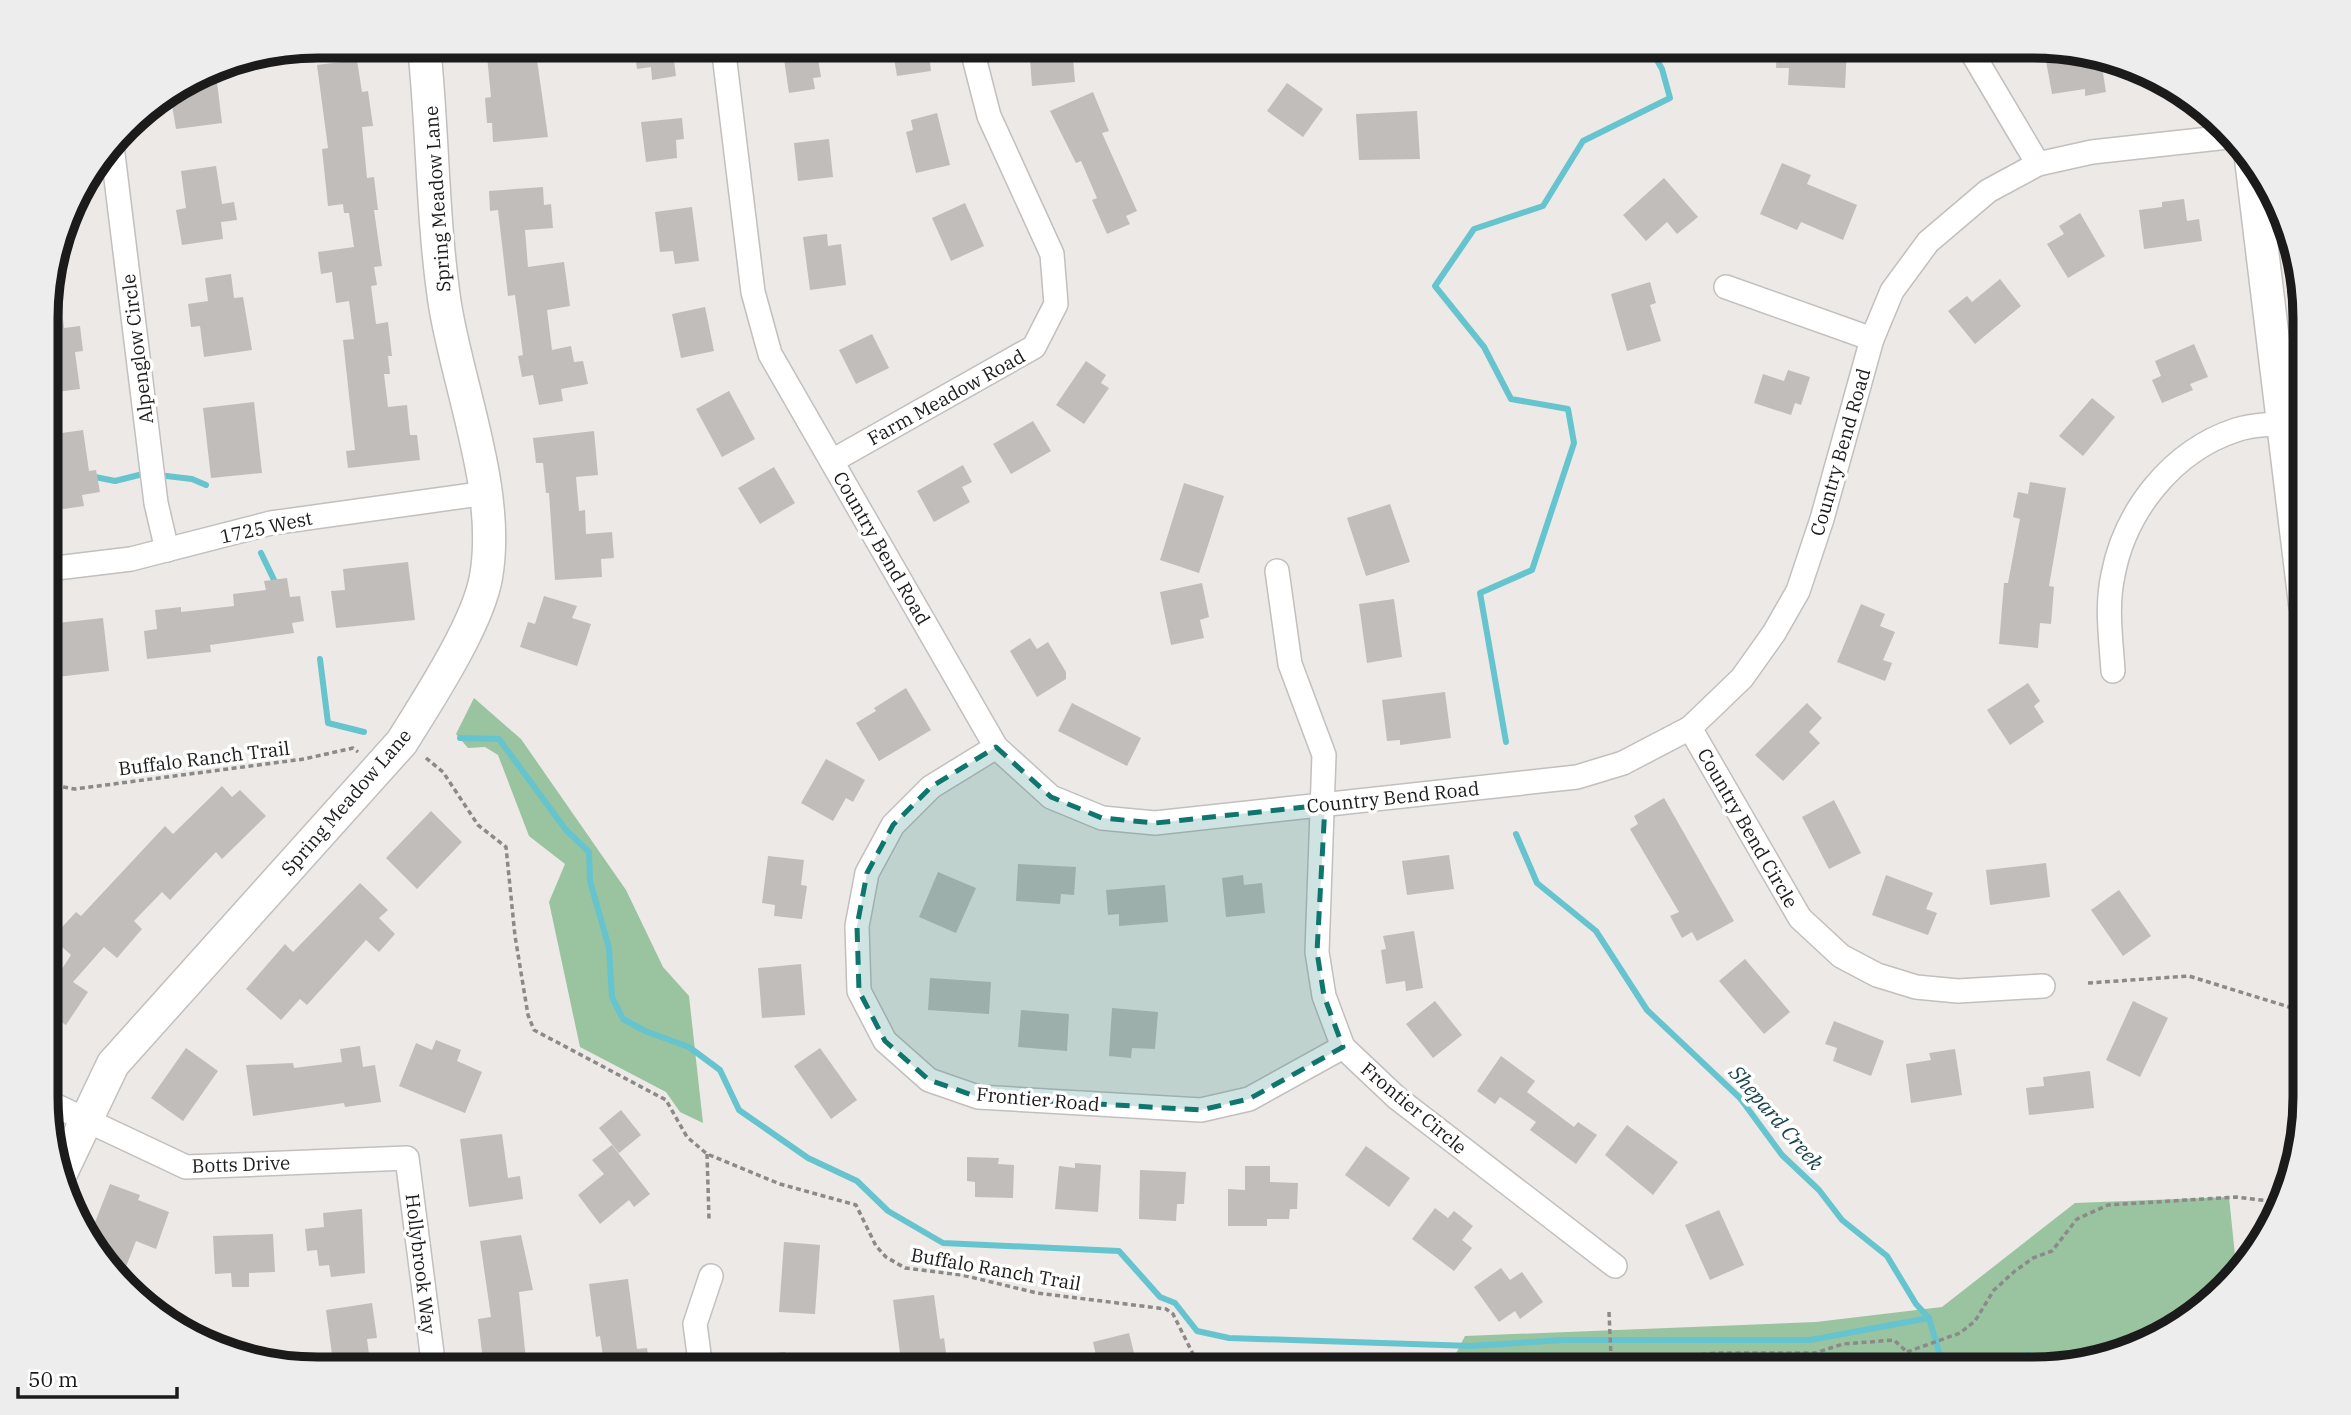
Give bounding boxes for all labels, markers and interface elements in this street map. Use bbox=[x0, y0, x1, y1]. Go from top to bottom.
street label: Spring Meadow Lane bbox=[419, 105, 455, 293]
street label: Alpenglow Circle bbox=[116, 273, 158, 425]
street label: Farm Meadow Road bbox=[863, 344, 1029, 450]
street label: Country Bend Road bbox=[1805, 365, 1875, 539]
street label: Country Bend Road bbox=[828, 467, 936, 629]
street label: 1725 West bbox=[218, 505, 315, 548]
street label: Spring Meadow Lane bbox=[276, 724, 416, 880]
street label: Buffalo Ranch Trail bbox=[117, 736, 291, 780]
street label: Country Bend Circle bbox=[1692, 744, 1804, 912]
street label: Country Bend Road bbox=[1306, 776, 1480, 818]
street label: Frontier Circle bbox=[1356, 1057, 1472, 1159]
water label: Shepard Creek bbox=[1723, 1058, 1831, 1177]
street label: Frontier Road bbox=[975, 1082, 1101, 1116]
street label: Botts Drive bbox=[191, 1150, 291, 1178]
street label: Hollybrook Way bbox=[400, 1192, 442, 1337]
street label: Buffalo Ranch Trail bbox=[909, 1242, 1083, 1296]
scale bar bbox=[18, 1356, 177, 1400]
text: 50 m bbox=[28, 1365, 78, 1393]

